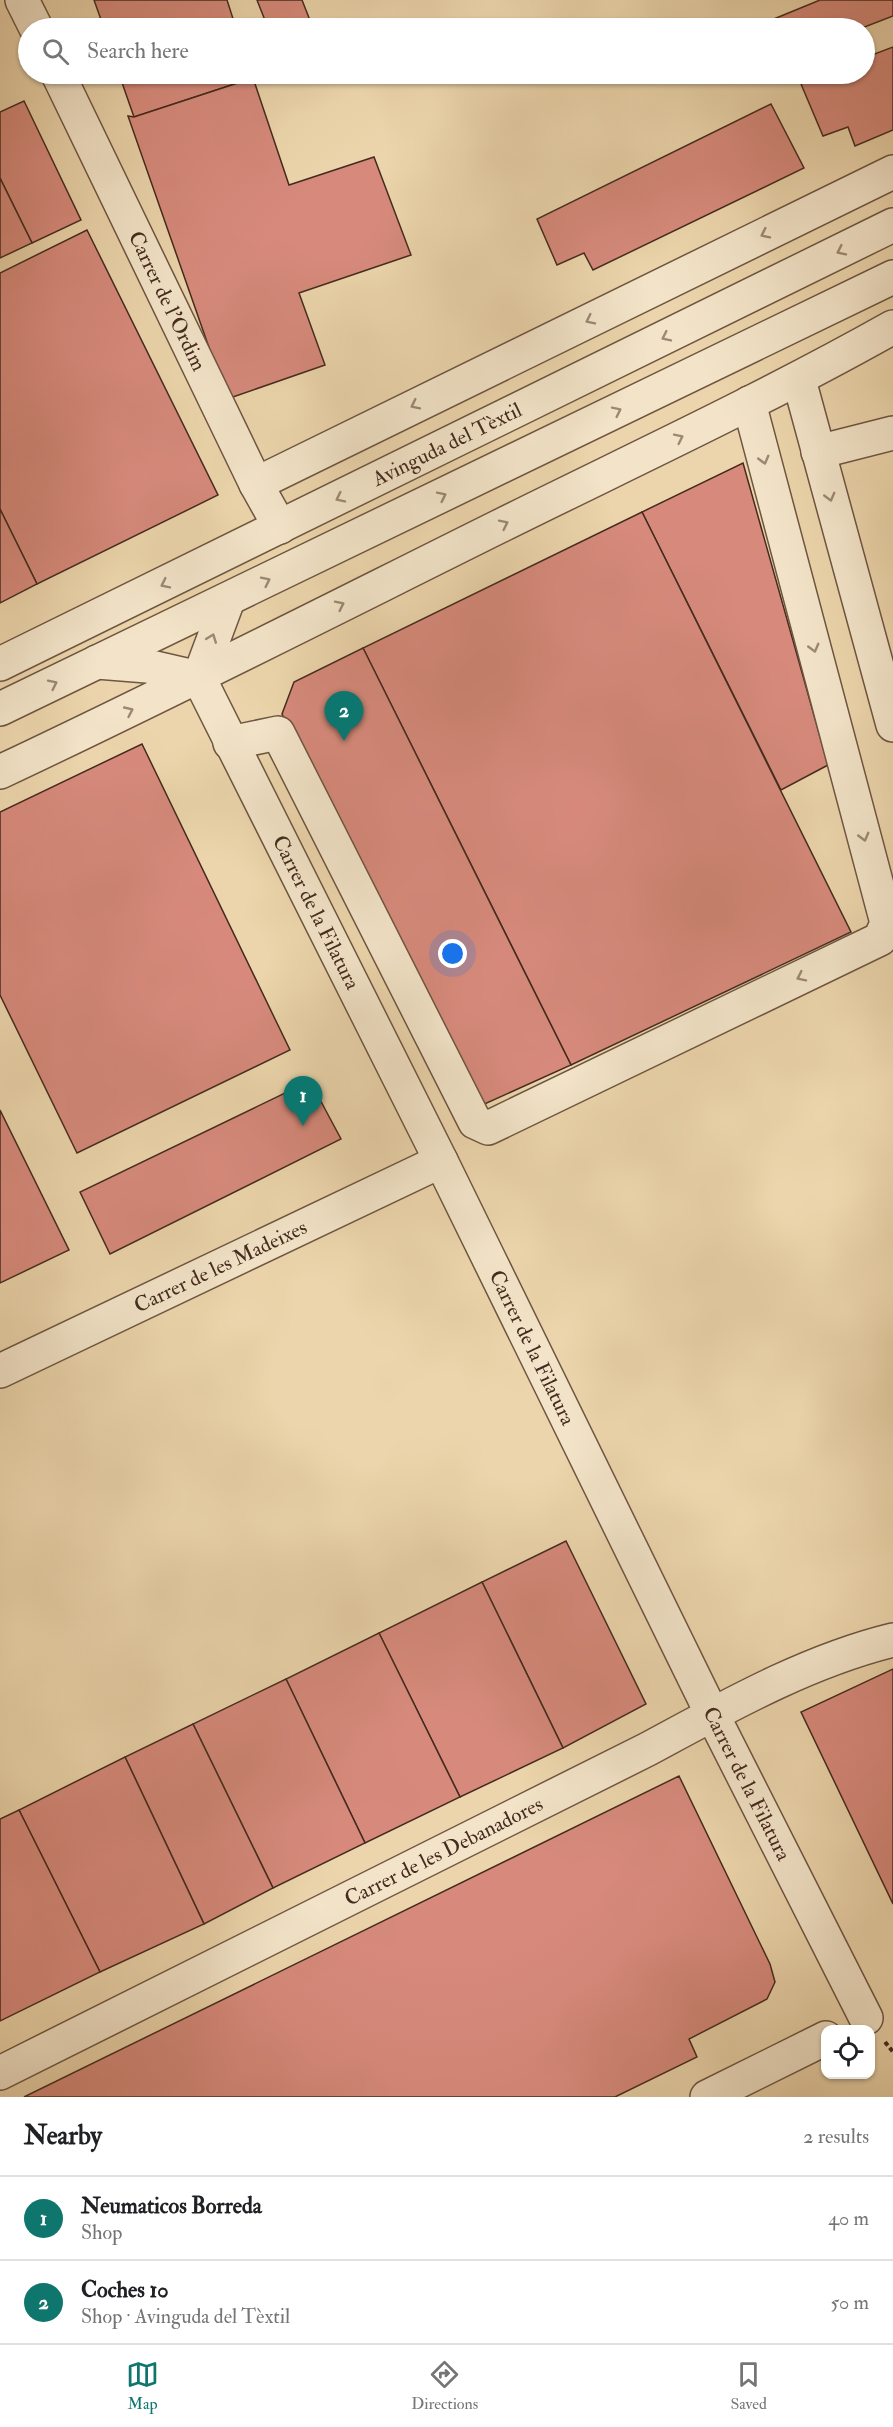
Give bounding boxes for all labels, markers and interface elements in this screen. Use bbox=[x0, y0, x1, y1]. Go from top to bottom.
search box bbox=[18, 18, 875, 84]
icon: search bbox=[39, 35, 72, 68]
text: Search here bbox=[87, 37, 189, 65]
street label: Carrer de l'Ordim bbox=[122, 227, 212, 375]
one-way arrow bbox=[760, 227, 771, 239]
one-way arrow bbox=[836, 244, 847, 256]
one-way arrow bbox=[585, 313, 596, 325]
one-way arrow bbox=[661, 330, 672, 342]
street label: Avinguda del Tèxtil bbox=[367, 396, 527, 493]
one-way arrow bbox=[410, 398, 421, 410]
one-way arrow bbox=[611, 406, 622, 418]
one-way arrow bbox=[673, 433, 684, 445]
one-way arrow bbox=[757, 454, 769, 465]
one-way arrow bbox=[335, 490, 346, 502]
one-way arrow bbox=[435, 491, 446, 503]
one-way arrow bbox=[823, 492, 836, 502]
one-way arrow bbox=[498, 520, 509, 531]
one-way arrow bbox=[160, 576, 171, 588]
one-way arrow bbox=[260, 577, 271, 588]
one-way arrow bbox=[334, 600, 345, 612]
one-way arrow bbox=[205, 634, 218, 644]
one-way arrow bbox=[807, 642, 819, 653]
one-way arrow bbox=[46, 679, 57, 691]
pin: 2 bbox=[324, 692, 364, 741]
one-way arrow bbox=[122, 707, 133, 719]
street label: Carrer de la Filatura bbox=[266, 831, 366, 995]
one-way arrow bbox=[857, 831, 870, 841]
your location bbox=[438, 939, 467, 968]
one-way arrow bbox=[796, 970, 807, 982]
pin: 1 bbox=[284, 1076, 322, 1126]
street label: Carrer de les Madeixes bbox=[130, 1214, 311, 1319]
street label: Carrer de la Filatura bbox=[483, 1266, 582, 1430]
street label: Carrer de la Filatura bbox=[696, 1702, 797, 1866]
street label: Carrer de les Debanadores bbox=[340, 1791, 548, 1913]
map controls bbox=[821, 2025, 875, 2079]
button: locate bbox=[821, 2025, 875, 2079]
text: Nearby bbox=[24, 2120, 102, 2152]
text: 2 results bbox=[803, 2124, 869, 2149]
text: Neumaticos Borreda bbox=[81, 2192, 262, 2220]
text: 1 bbox=[40, 2206, 47, 2231]
text: 40 m bbox=[828, 2206, 869, 2231]
text: Shop bbox=[81, 2220, 122, 2245]
text: Coches 10 bbox=[81, 2276, 168, 2304]
text: 2 bbox=[38, 2290, 49, 2315]
text: 50 m bbox=[830, 2290, 869, 2315]
text: Shop · Avinguda del Tèxtil bbox=[81, 2304, 290, 2329]
tab: Map bbox=[126, 2358, 159, 2414]
tab: Directions bbox=[411, 2358, 478, 2414]
tab: Saved bbox=[730, 2358, 767, 2414]

